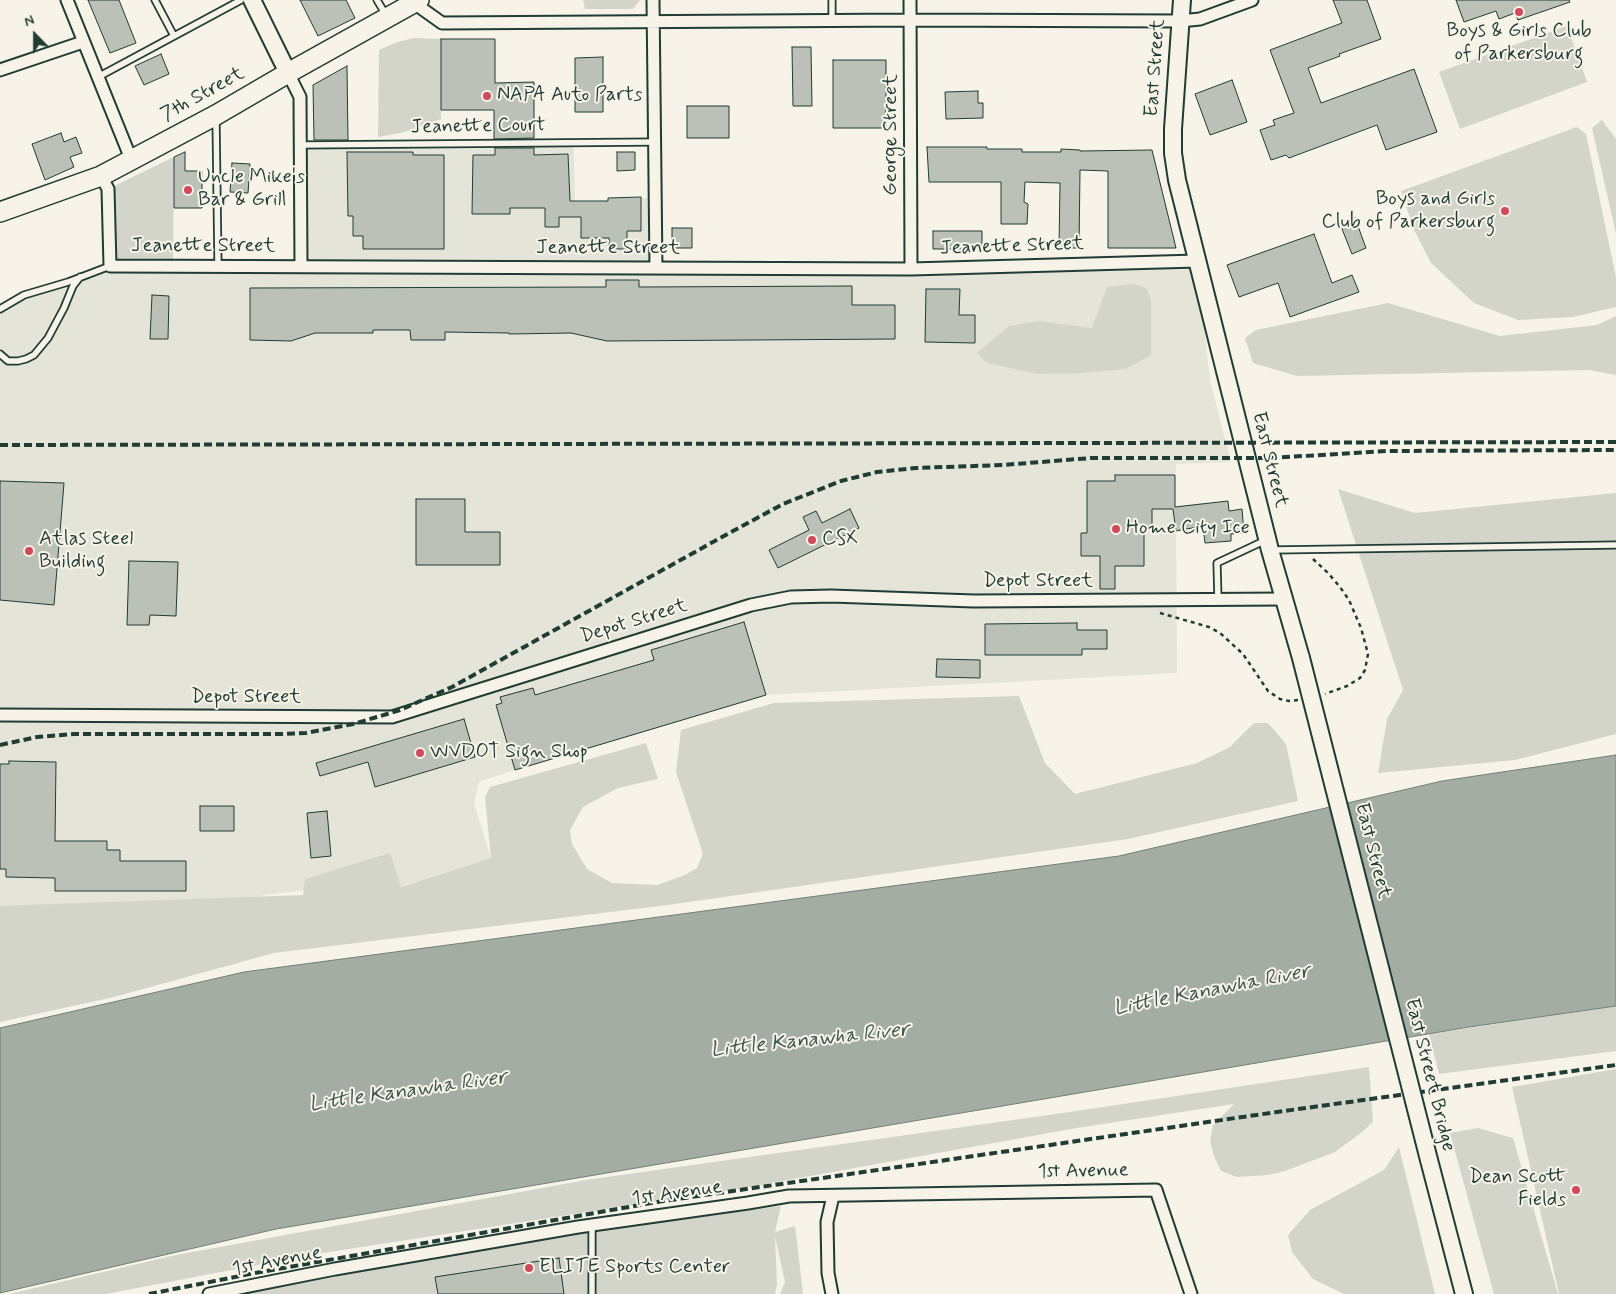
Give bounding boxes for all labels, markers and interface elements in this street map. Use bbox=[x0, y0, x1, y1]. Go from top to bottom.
marker: Boys & Girls Club of Parkersburg bbox=[1513, 6, 1525, 18]
north arrow bbox=[10, 10, 60, 60]
text: N bbox=[22, 11, 37, 31]
street label: East Street bbox=[1141, 18, 1171, 118]
place label: Boys & Girls Club of Parkersburg bbox=[1446, 20, 1592, 67]
street label: 7th Street bbox=[157, 62, 249, 128]
street label: George Street bbox=[880, 74, 904, 196]
place label: NAPA Auto Parts bbox=[497, 84, 642, 108]
marker: NAPA Auto Parts bbox=[481, 90, 493, 102]
street label: Jeanette Court bbox=[410, 114, 546, 140]
place label: Uncle Mike's Bar & Grill bbox=[198, 166, 305, 213]
marker: Uncle Mike's Bar & Grill bbox=[182, 184, 194, 196]
place label: Boys and Girls Club of Parkersburg bbox=[1321, 188, 1495, 235]
marker: Boys and Girls Club of Parkersburg bbox=[1499, 205, 1511, 217]
street label: Jeanette Street bbox=[940, 232, 1084, 262]
street label: Jeanette Street bbox=[131, 235, 275, 259]
street label: Jeanette Street bbox=[536, 237, 680, 261]
street label: East Street bbox=[1246, 410, 1292, 510]
place label: Home City Ice bbox=[1126, 517, 1250, 541]
marker: Home City Ice bbox=[1110, 523, 1122, 535]
place label: Atlas Steel Building bbox=[39, 528, 133, 575]
place label: CSX bbox=[822, 528, 858, 552]
marker: CSX bbox=[806, 534, 818, 546]
marker: Atlas Steel Building bbox=[23, 545, 35, 557]
street label: Depot Street bbox=[983, 570, 1093, 594]
street label: Depot Street bbox=[578, 594, 690, 650]
street label: Depot Street bbox=[191, 686, 301, 710]
place label: WVDOT Sign Shop bbox=[430, 741, 588, 765]
marker: WVDOT Sign Shop bbox=[414, 747, 426, 759]
street label: East Street bbox=[1349, 801, 1395, 901]
water label: Little Kanawha River bbox=[1112, 960, 1312, 1022]
street label: East Street Bridge bbox=[1398, 996, 1460, 1154]
water label: Little Kanawha River bbox=[710, 1018, 910, 1064]
water label: Little Kanawha River bbox=[308, 1066, 508, 1118]
street label: 1st Avenue bbox=[1037, 1159, 1129, 1185]
place label: Dean Scott Fields bbox=[1469, 1166, 1566, 1213]
street label: 1st Avenue bbox=[630, 1176, 724, 1212]
marker: Dean Scott Fields bbox=[1570, 1184, 1582, 1196]
street label: 1st Avenue bbox=[230, 1242, 324, 1282]
place label: ELITE Sports Center bbox=[539, 1256, 730, 1280]
marker: ELITE Sports Center bbox=[523, 1262, 535, 1274]

